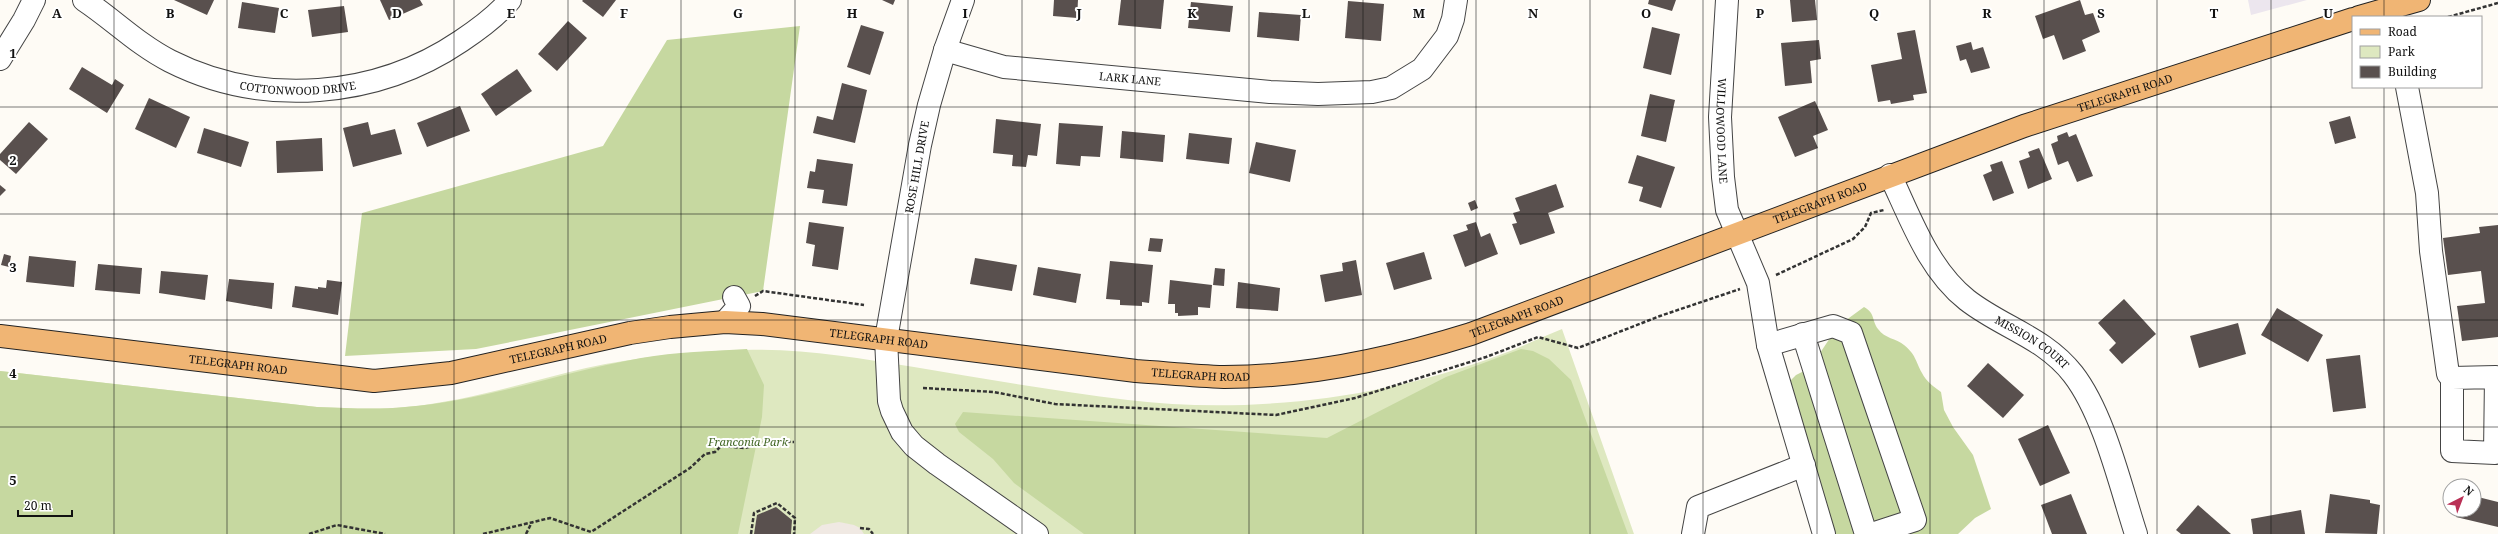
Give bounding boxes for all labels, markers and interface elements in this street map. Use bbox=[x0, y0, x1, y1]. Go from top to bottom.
text: A bbox=[52, 4, 62, 22]
text: B bbox=[166, 4, 175, 22]
text: C bbox=[280, 4, 289, 22]
text: D bbox=[392, 4, 402, 22]
text: E bbox=[507, 4, 516, 22]
text: F bbox=[620, 4, 628, 22]
text: G bbox=[733, 4, 743, 22]
text: H bbox=[847, 4, 858, 22]
text: I bbox=[962, 4, 968, 22]
text: J bbox=[1075, 4, 1082, 22]
text: K bbox=[1187, 4, 1197, 22]
text: L bbox=[1302, 4, 1311, 22]
text: M bbox=[1413, 4, 1426, 22]
text: N bbox=[1528, 4, 1539, 22]
text: O bbox=[1641, 4, 1651, 22]
text: P bbox=[1756, 4, 1765, 22]
text: Q bbox=[1869, 4, 1879, 22]
text: R bbox=[1982, 4, 1992, 22]
text: S bbox=[2097, 4, 2105, 22]
text: T bbox=[2210, 4, 2219, 22]
text: U bbox=[2323, 4, 2333, 22]
legend bbox=[2352, 16, 2482, 88]
text: Road bbox=[2388, 23, 2418, 40]
text: Park bbox=[2388, 43, 2416, 60]
text: 1 bbox=[9, 44, 17, 62]
text: Building bbox=[2388, 63, 2437, 80]
street label: LARK LANE bbox=[1098, 68, 1162, 89]
street label: TELEGRAPH ROAD bbox=[2075, 70, 2174, 115]
street label: COTTONWOOD DRIVE bbox=[239, 77, 357, 98]
street label: WILLOWOOD LANE bbox=[1713, 78, 1732, 184]
street label: ROSE HILL DRIVE bbox=[901, 119, 932, 214]
text: 2 bbox=[9, 151, 17, 169]
street label: TELEGRAPH ROAD bbox=[1771, 178, 1869, 227]
text: 3 bbox=[9, 258, 17, 276]
street label: TELEGRAPH ROAD bbox=[1468, 292, 1566, 341]
street label: MISSION COURT bbox=[1993, 312, 2073, 372]
street label: TELEGRAPH ROAD bbox=[829, 325, 929, 352]
street label: TELEGRAPH ROAD bbox=[508, 330, 608, 367]
street label: TELEGRAPH ROAD bbox=[188, 351, 288, 378]
text: 4 bbox=[9, 364, 17, 382]
street label: TELEGRAPH ROAD bbox=[1151, 364, 1250, 384]
park label: Franconia Park bbox=[707, 434, 789, 449]
text: 5 bbox=[9, 471, 17, 489]
north arrow bbox=[2442, 478, 2482, 518]
text: N bbox=[2461, 482, 2478, 499]
scale bar bbox=[18, 492, 72, 518]
text: 20 m bbox=[24, 497, 52, 514]

